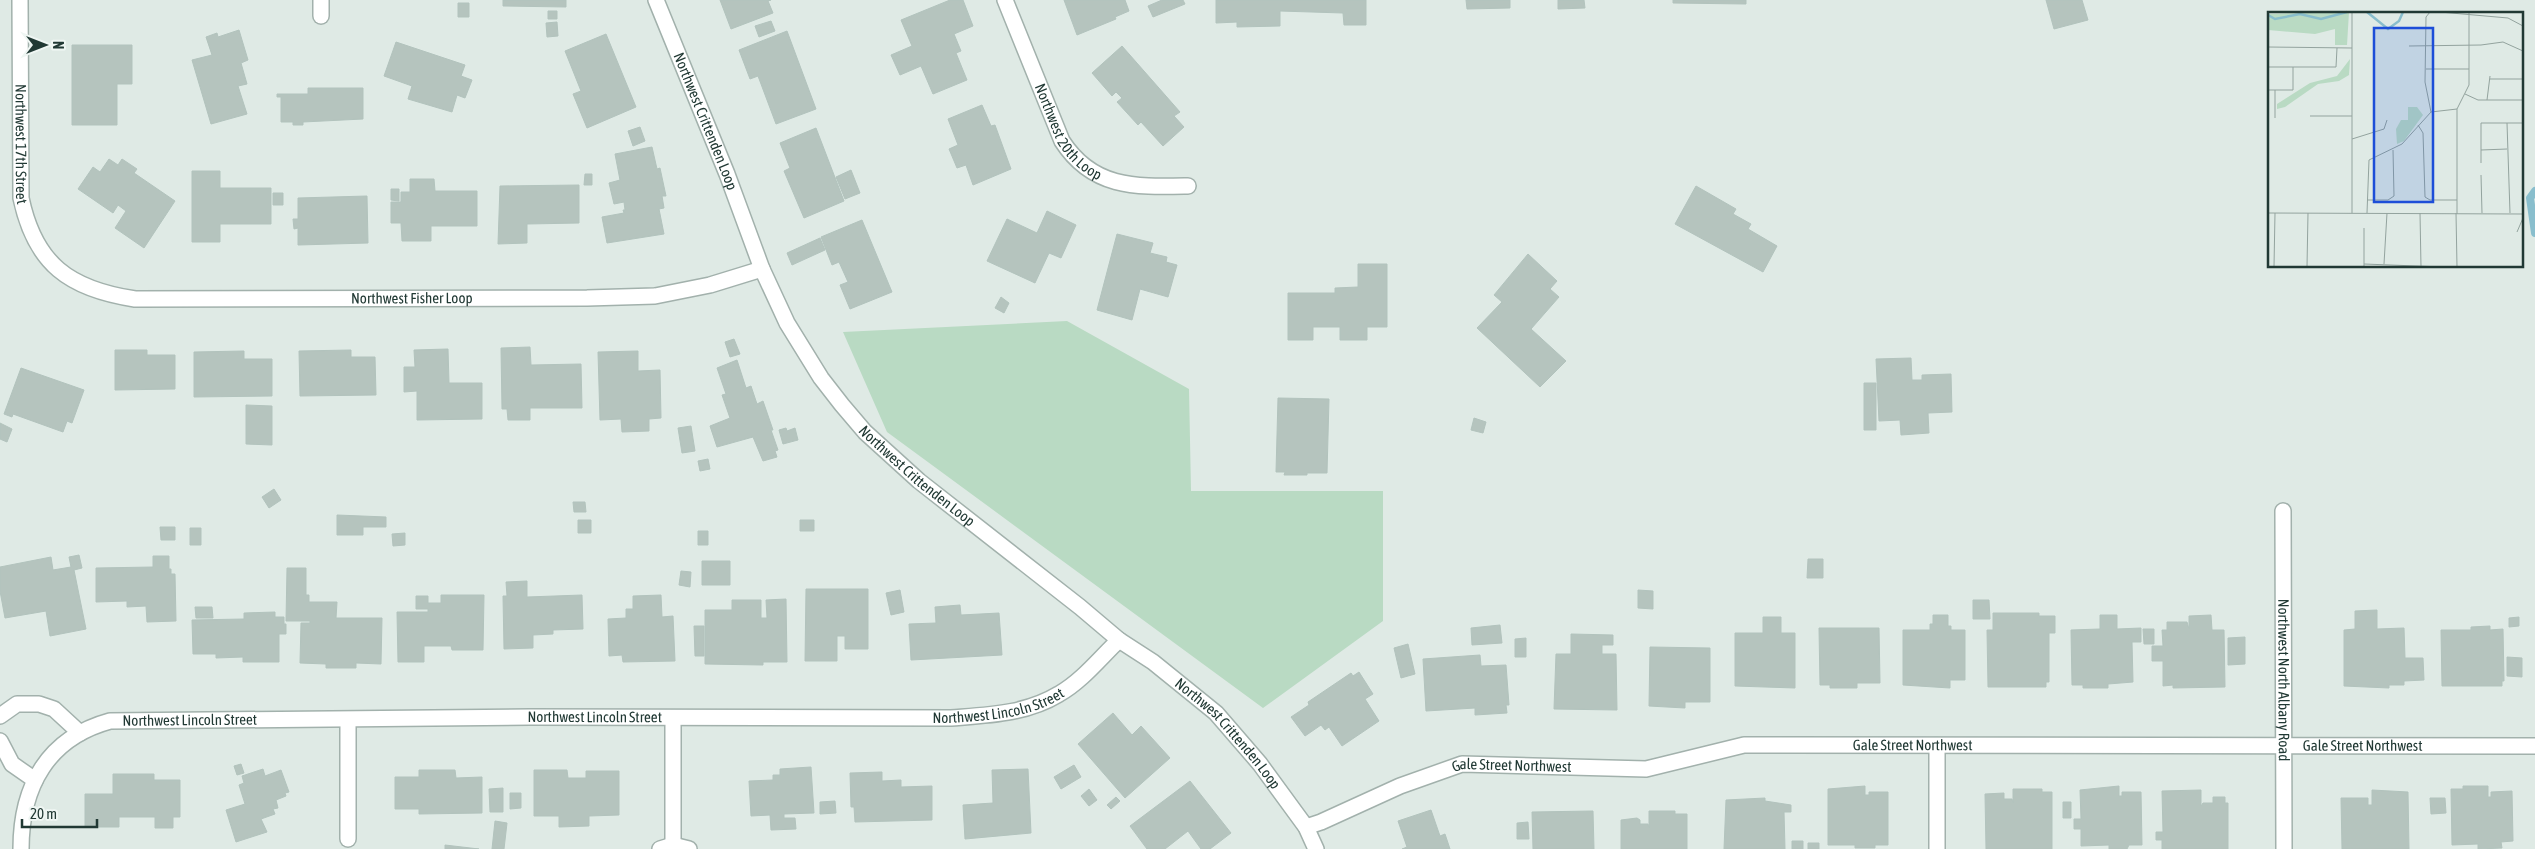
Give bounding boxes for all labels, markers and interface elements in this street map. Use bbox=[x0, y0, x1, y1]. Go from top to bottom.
inset map bbox=[2268, 12, 2522, 268]
north arrow bbox=[20, 20, 70, 70]
text: N bbox=[50, 41, 66, 49]
street label: Northwest Crittenden Loop bbox=[670, 50, 741, 192]
street label: Northwest 20th Loop bbox=[1032, 81, 1105, 183]
street label: Northwest 17th Street bbox=[12, 84, 31, 206]
street label: Northwest Fisher Loop bbox=[351, 289, 473, 307]
street label: Northwest Crittenden Loop bbox=[855, 422, 978, 529]
street label: Northwest North Albany Road bbox=[2275, 599, 2293, 761]
street label: Northwest Crittenden Loop bbox=[1172, 674, 1284, 792]
street label: Northwest Lincoln Street bbox=[932, 684, 1067, 726]
street label: Northwest Lincoln Street bbox=[527, 708, 662, 725]
street label: Northwest Lincoln Street bbox=[122, 711, 257, 729]
street label: Gale Street Northwest bbox=[1853, 736, 1972, 753]
street label: Gale Street Northwest bbox=[2303, 737, 2422, 754]
street label: Gale Street Northwest bbox=[1449, 755, 1572, 775]
scale bar bbox=[22, 796, 98, 828]
text: 20 m bbox=[30, 805, 57, 822]

